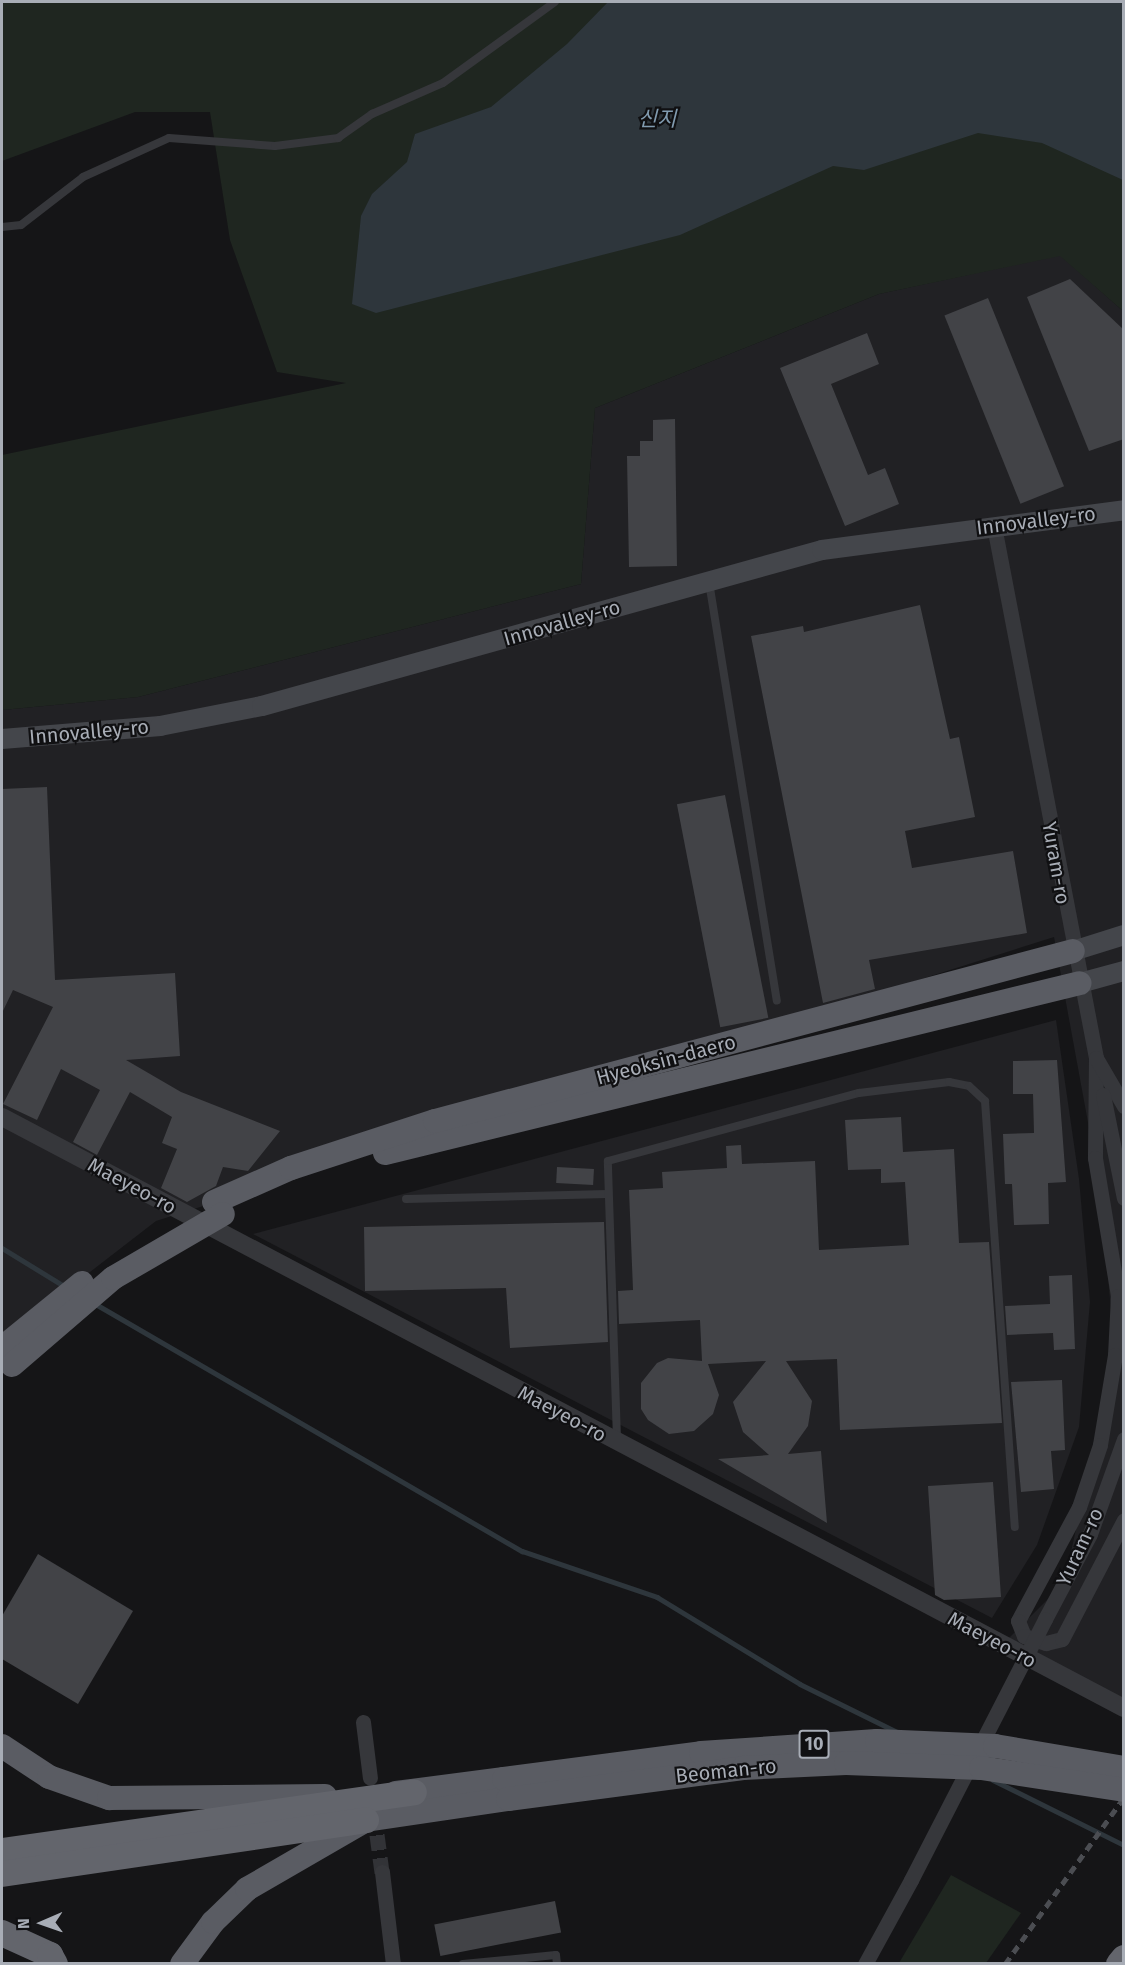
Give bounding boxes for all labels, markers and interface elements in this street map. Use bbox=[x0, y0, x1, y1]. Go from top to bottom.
water label: 신지 bbox=[638, 106, 676, 132]
street label: Innovalley-ro bbox=[975, 502, 1097, 540]
street label: Innovalley-ro bbox=[501, 595, 623, 651]
street label: Innovalley-ro bbox=[28, 715, 150, 749]
street label: Yuram-ro bbox=[1037, 820, 1075, 906]
street label: Hyeoksin-daero bbox=[594, 1030, 738, 1090]
street label: Maeyeo-ro bbox=[84, 1153, 180, 1219]
street label: Maeyeo-ro bbox=[514, 1381, 610, 1447]
street label: Yuram-ro bbox=[1051, 1504, 1109, 1590]
street label: Maeyeo-ro bbox=[944, 1607, 1040, 1673]
road number: 10 bbox=[798, 1729, 830, 1759]
street label: Beoman-ro bbox=[674, 1754, 778, 1788]
north arrow bbox=[12, 1893, 72, 1953]
text: N bbox=[14, 1918, 33, 1929]

